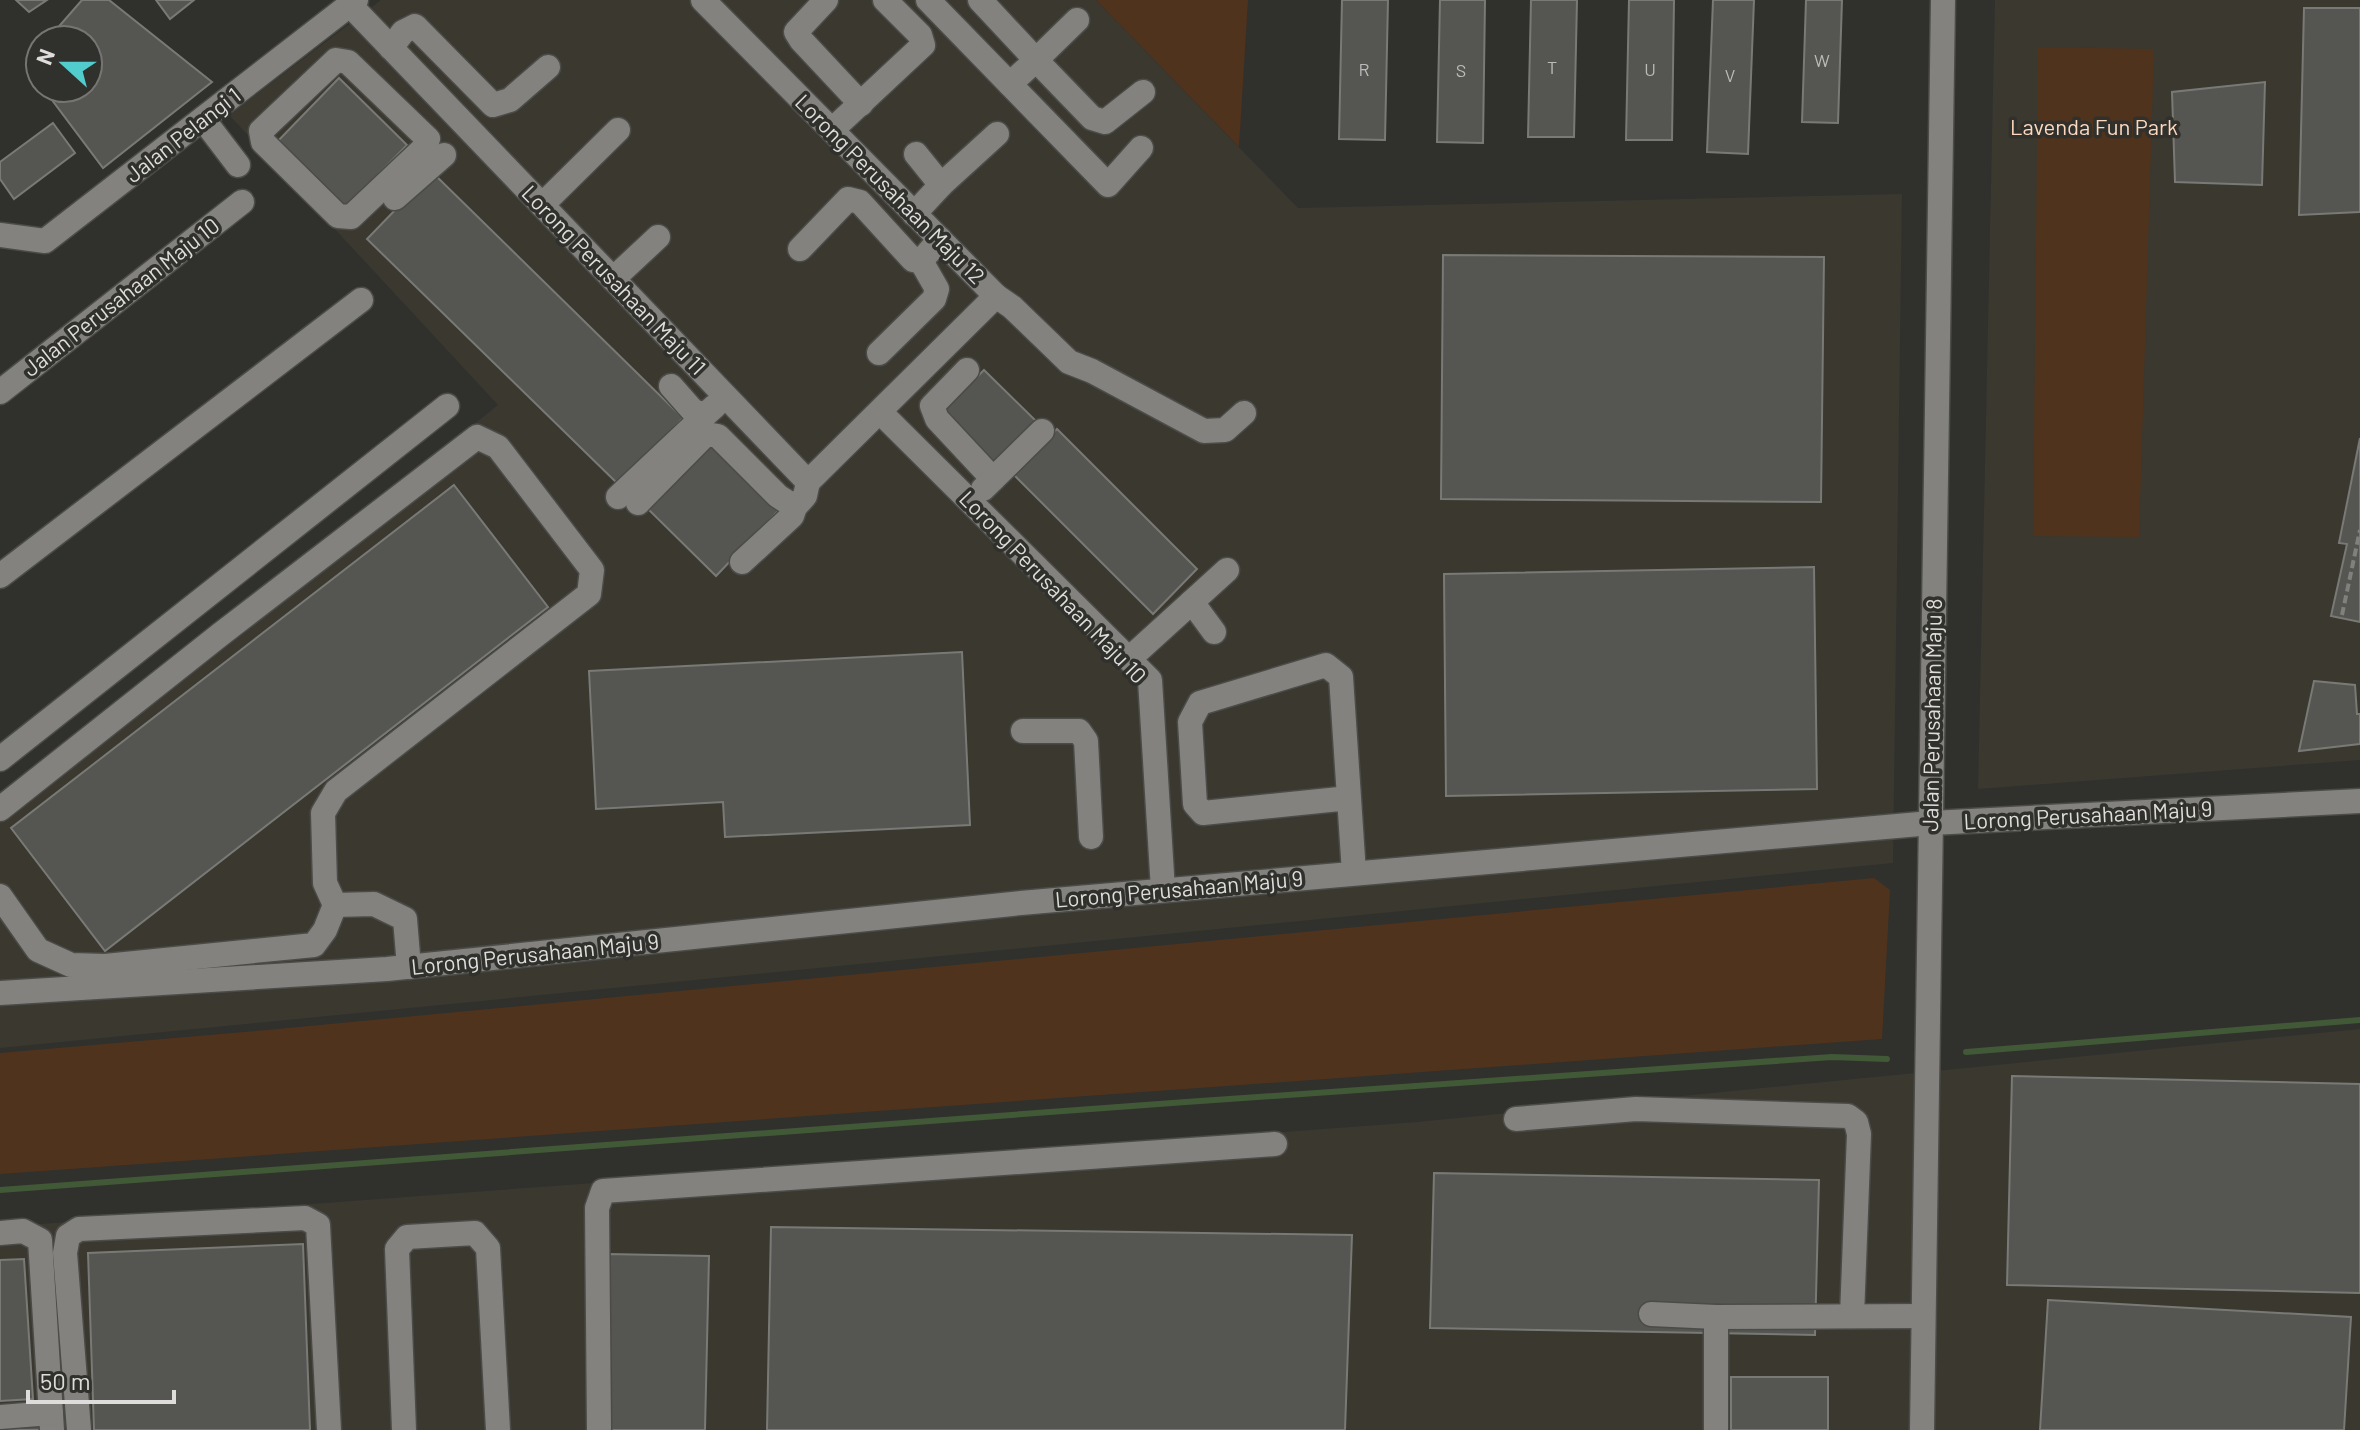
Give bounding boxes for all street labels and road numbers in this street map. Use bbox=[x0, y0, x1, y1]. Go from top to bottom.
street label: Jalan Pelangi 1 bbox=[120, 81, 245, 187]
street label: Lorong Perusahaan Maju 12 bbox=[791, 88, 991, 288]
street label: Lorong Perusahaan Maju 11 bbox=[517, 179, 712, 379]
street label: Jalan Perusahaan Maju 10 bbox=[17, 212, 224, 381]
street label: Lorong Perusahaan Maju 10 bbox=[955, 485, 1153, 688]
street label: Jalan Perusahaan Maju 8 bbox=[1916, 598, 1946, 832]
street label: Lorong Perusahaan Maju 9 bbox=[1963, 795, 2213, 833]
street label: Lorong Perusahaan Maju 9 bbox=[1054, 864, 1304, 912]
street label: Lorong Perusahaan Maju 9 bbox=[410, 927, 660, 979]

